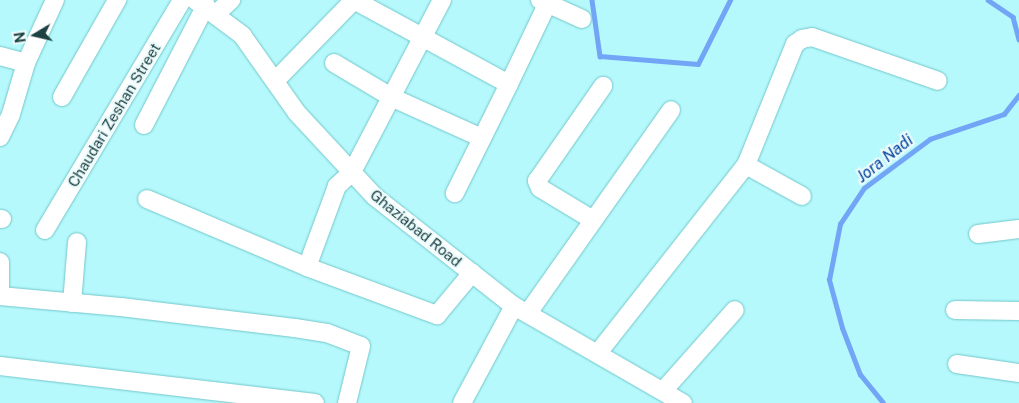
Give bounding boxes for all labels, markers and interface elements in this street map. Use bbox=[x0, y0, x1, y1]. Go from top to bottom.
north arrow bbox=[10, 10, 60, 60]
text: N bbox=[11, 31, 29, 44]
street label: Chaudari Zeshan Street bbox=[64, 40, 164, 190]
water label: Jora Nadi bbox=[853, 131, 917, 187]
street label: Ghaziabad Road bbox=[367, 186, 465, 270]

